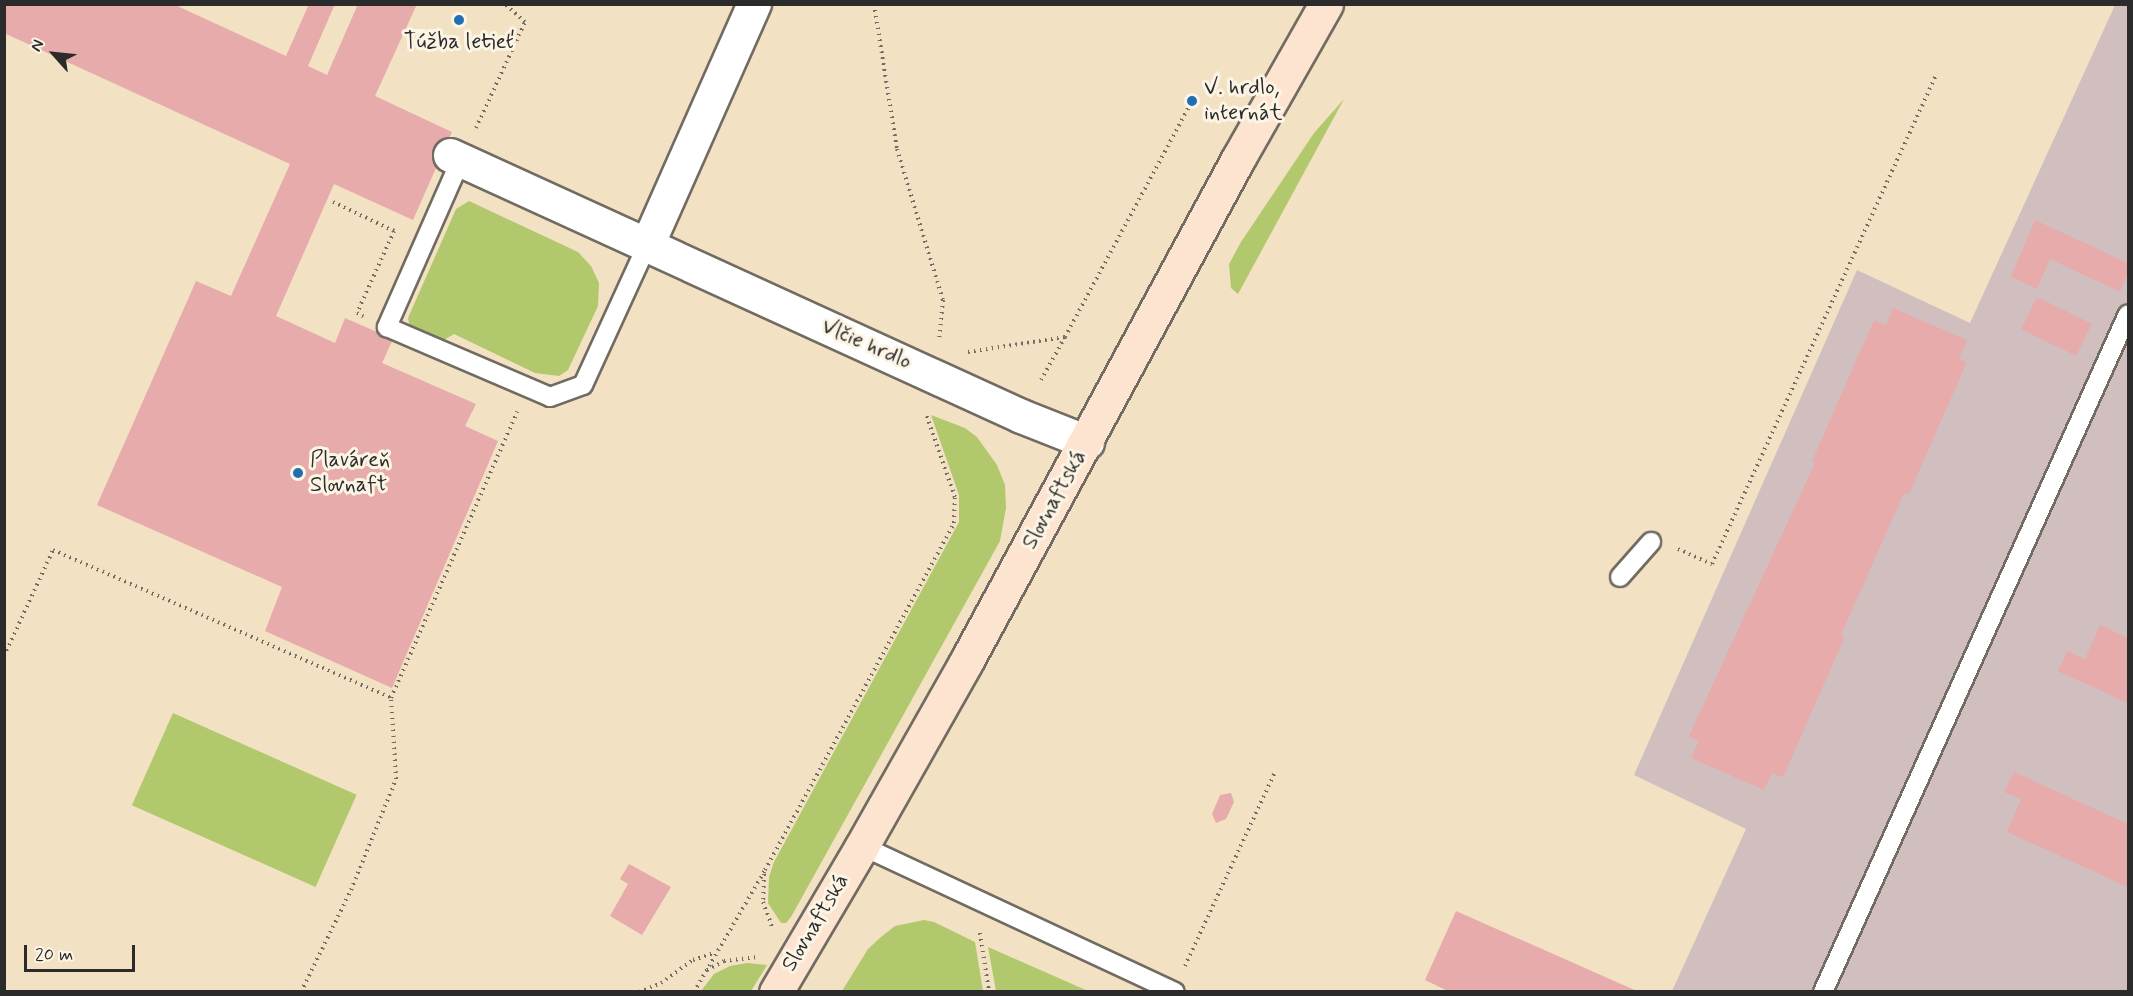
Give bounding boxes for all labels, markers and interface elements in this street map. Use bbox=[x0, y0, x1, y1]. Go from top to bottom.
marker: Túžba letieť bbox=[452, 13, 466, 27]
north arrow bbox=[24, 24, 84, 84]
place label: Túžba letieť bbox=[404, 30, 514, 56]
text: N bbox=[26, 36, 49, 55]
place label: V. hrdlo, internát bbox=[1204, 75, 1282, 126]
marker: V. hrdlo, internát bbox=[1185, 94, 1199, 108]
street label: Vlčie hrdlo bbox=[817, 314, 915, 376]
street label: Slovnaftská bbox=[1017, 446, 1093, 554]
place label: Plaváreň Slovnaft bbox=[310, 447, 390, 499]
marker: Plaváreň Slovnaft bbox=[291, 466, 305, 480]
street label: Slovnaftská bbox=[777, 869, 855, 977]
scale bar bbox=[27, 933, 138, 971]
text: 20 m bbox=[35, 943, 73, 967]

